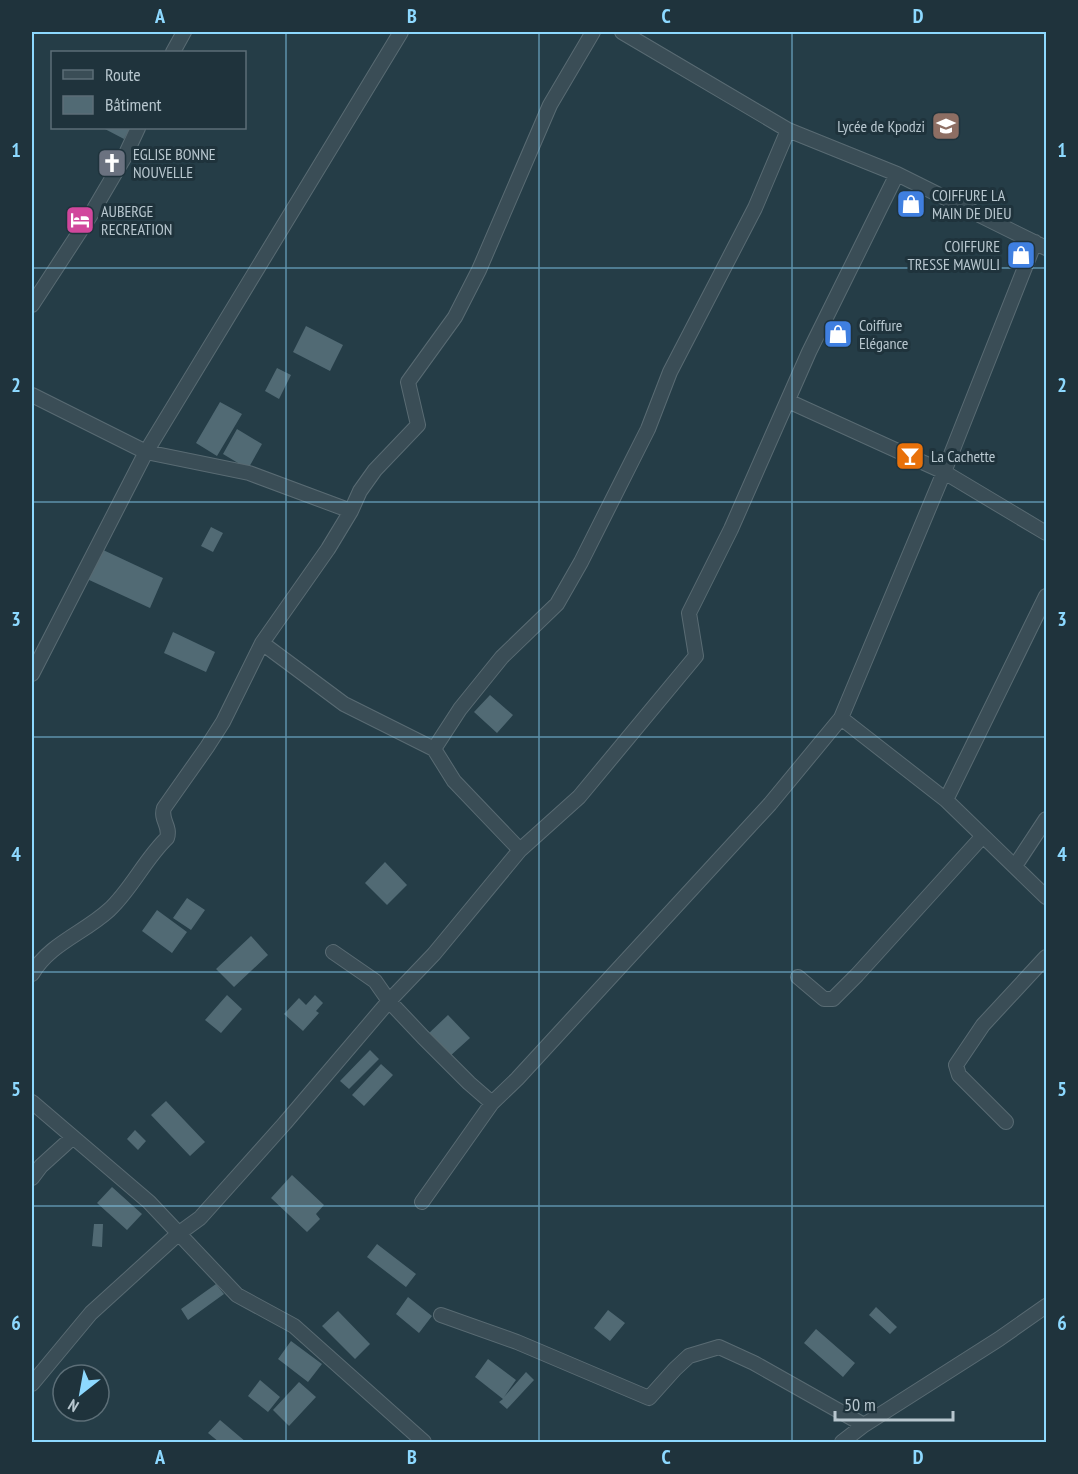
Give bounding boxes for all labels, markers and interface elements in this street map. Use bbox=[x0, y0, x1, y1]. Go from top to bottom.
text: A bbox=[154, 3, 166, 29]
text: B bbox=[407, 3, 417, 29]
text: C bbox=[661, 3, 671, 29]
text: D bbox=[913, 3, 924, 29]
legend bbox=[51, 51, 246, 129]
text: Route bbox=[105, 63, 141, 86]
text: Bâtiment bbox=[105, 93, 162, 116]
school or university icon: Lycée de Kpodzi bbox=[930, 110, 962, 142]
place label: Lycée de Kpodzi bbox=[837, 116, 925, 136]
text: 1 bbox=[11, 137, 21, 163]
text: 1 bbox=[1057, 137, 1067, 163]
place label: EGLISE BONNE NOUVELLE bbox=[133, 144, 216, 182]
church icon: EGLISE BONNE NOUVELLE bbox=[96, 147, 128, 179]
place label: COIFFURE LA MAIN DE DIEU bbox=[932, 185, 1011, 223]
shop icon: COIFFURE LA MAIN DE DIEU bbox=[895, 188, 927, 220]
place label: AUBERGE RECREATION bbox=[101, 201, 172, 239]
hotel icon: AUBERGE RECREATION bbox=[64, 204, 96, 236]
place label: COIFFURE TRESSE MAWULI bbox=[908, 236, 1000, 274]
shop icon: COIFFURE TRESSE MAWULI bbox=[1005, 239, 1037, 271]
place label: Coiffure Elégance bbox=[859, 315, 908, 353]
shop icon: Coiffure Elégance bbox=[822, 318, 854, 350]
text: 2 bbox=[11, 372, 21, 398]
text: 2 bbox=[1057, 372, 1067, 398]
bar icon: La Cachette bbox=[894, 440, 926, 472]
place label: La Cachette bbox=[931, 446, 995, 466]
text: 3 bbox=[11, 606, 21, 632]
text: 3 bbox=[1057, 606, 1067, 632]
text: 4 bbox=[11, 841, 21, 867]
text: 4 bbox=[1057, 841, 1067, 867]
text: 5 bbox=[11, 1076, 21, 1102]
text: 5 bbox=[1057, 1076, 1067, 1102]
text: 6 bbox=[11, 1310, 21, 1336]
text: 6 bbox=[1057, 1310, 1067, 1336]
north arrow bbox=[51, 1363, 111, 1423]
scale bar bbox=[835, 1384, 954, 1422]
text: 50 m bbox=[844, 1393, 876, 1416]
text: N bbox=[64, 1395, 82, 1417]
text: A bbox=[154, 1444, 166, 1470]
text: B bbox=[407, 1444, 417, 1470]
text: C bbox=[661, 1444, 671, 1470]
text: D bbox=[913, 1444, 924, 1470]

